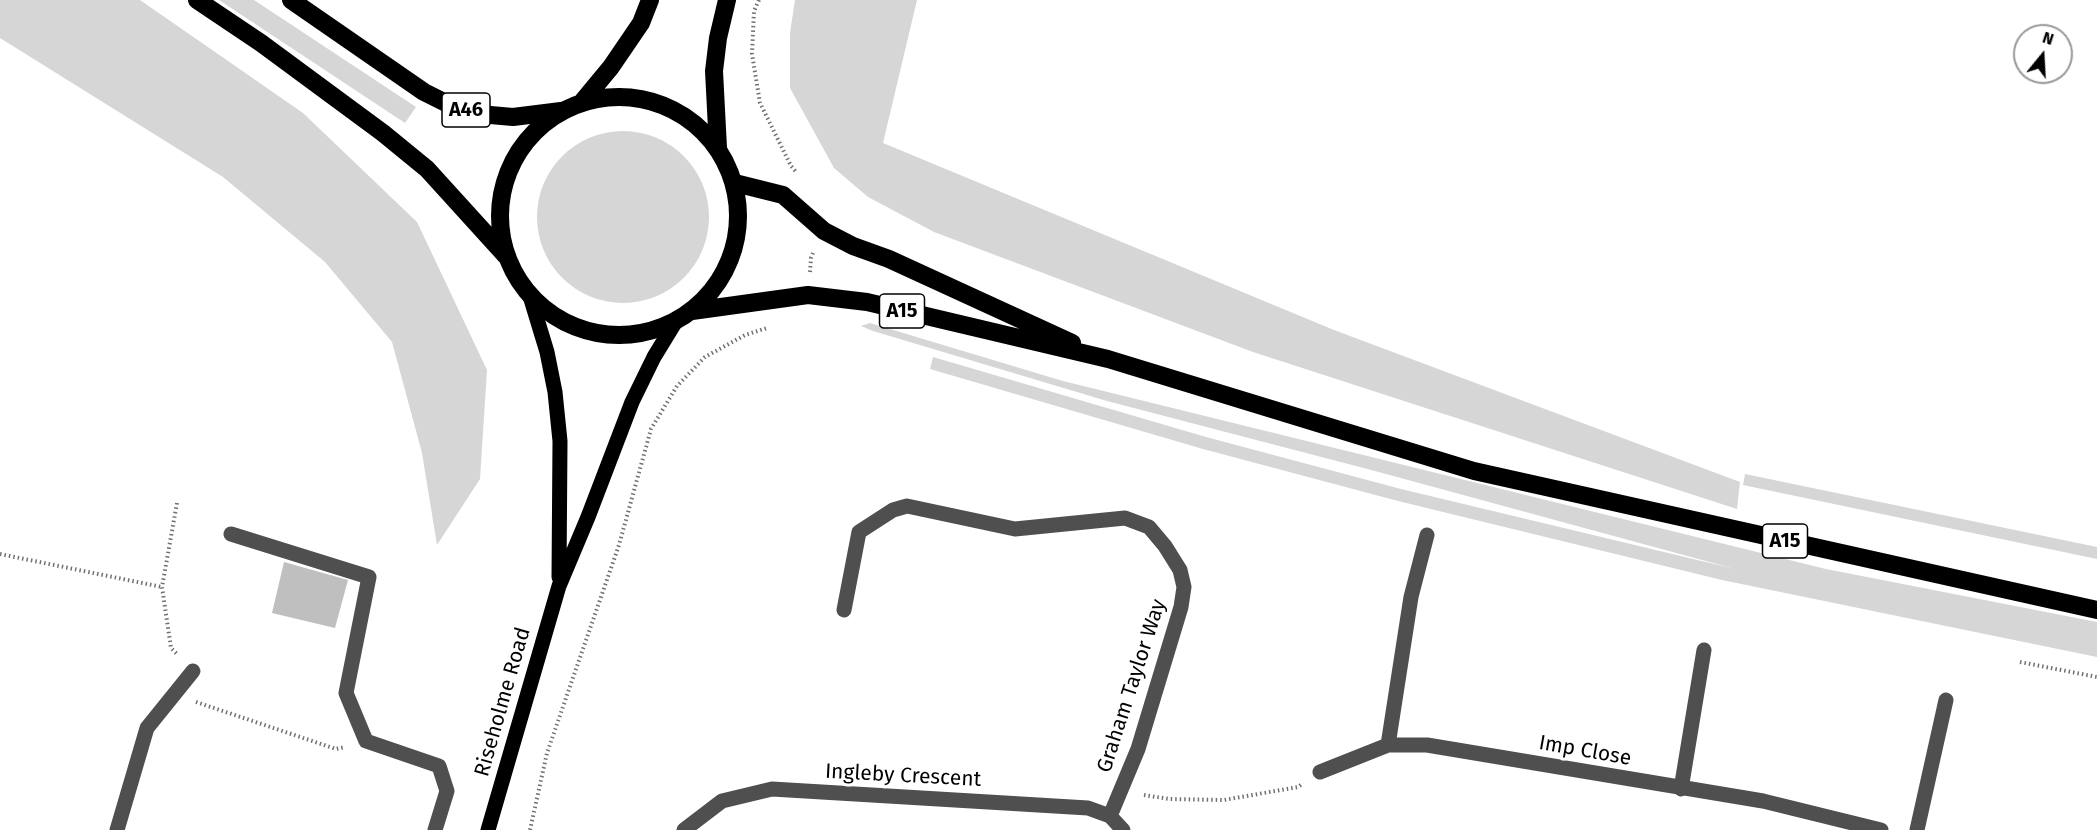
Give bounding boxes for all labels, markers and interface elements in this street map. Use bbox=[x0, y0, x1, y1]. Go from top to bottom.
north arrow bbox=[2013, 24, 2073, 84]
text: N bbox=[2040, 28, 2056, 49]
road number: A46 bbox=[442, 93, 490, 127]
road number: A15 bbox=[880, 294, 924, 328]
road number: A15 bbox=[1762, 524, 1808, 558]
street label: Graham Taylor Way bbox=[1092, 596, 1172, 776]
street label: Riseholme Road bbox=[470, 624, 536, 780]
street label: Imp Close bbox=[1537, 730, 1633, 772]
street label: Ingleby Crescent bbox=[824, 759, 982, 793]

